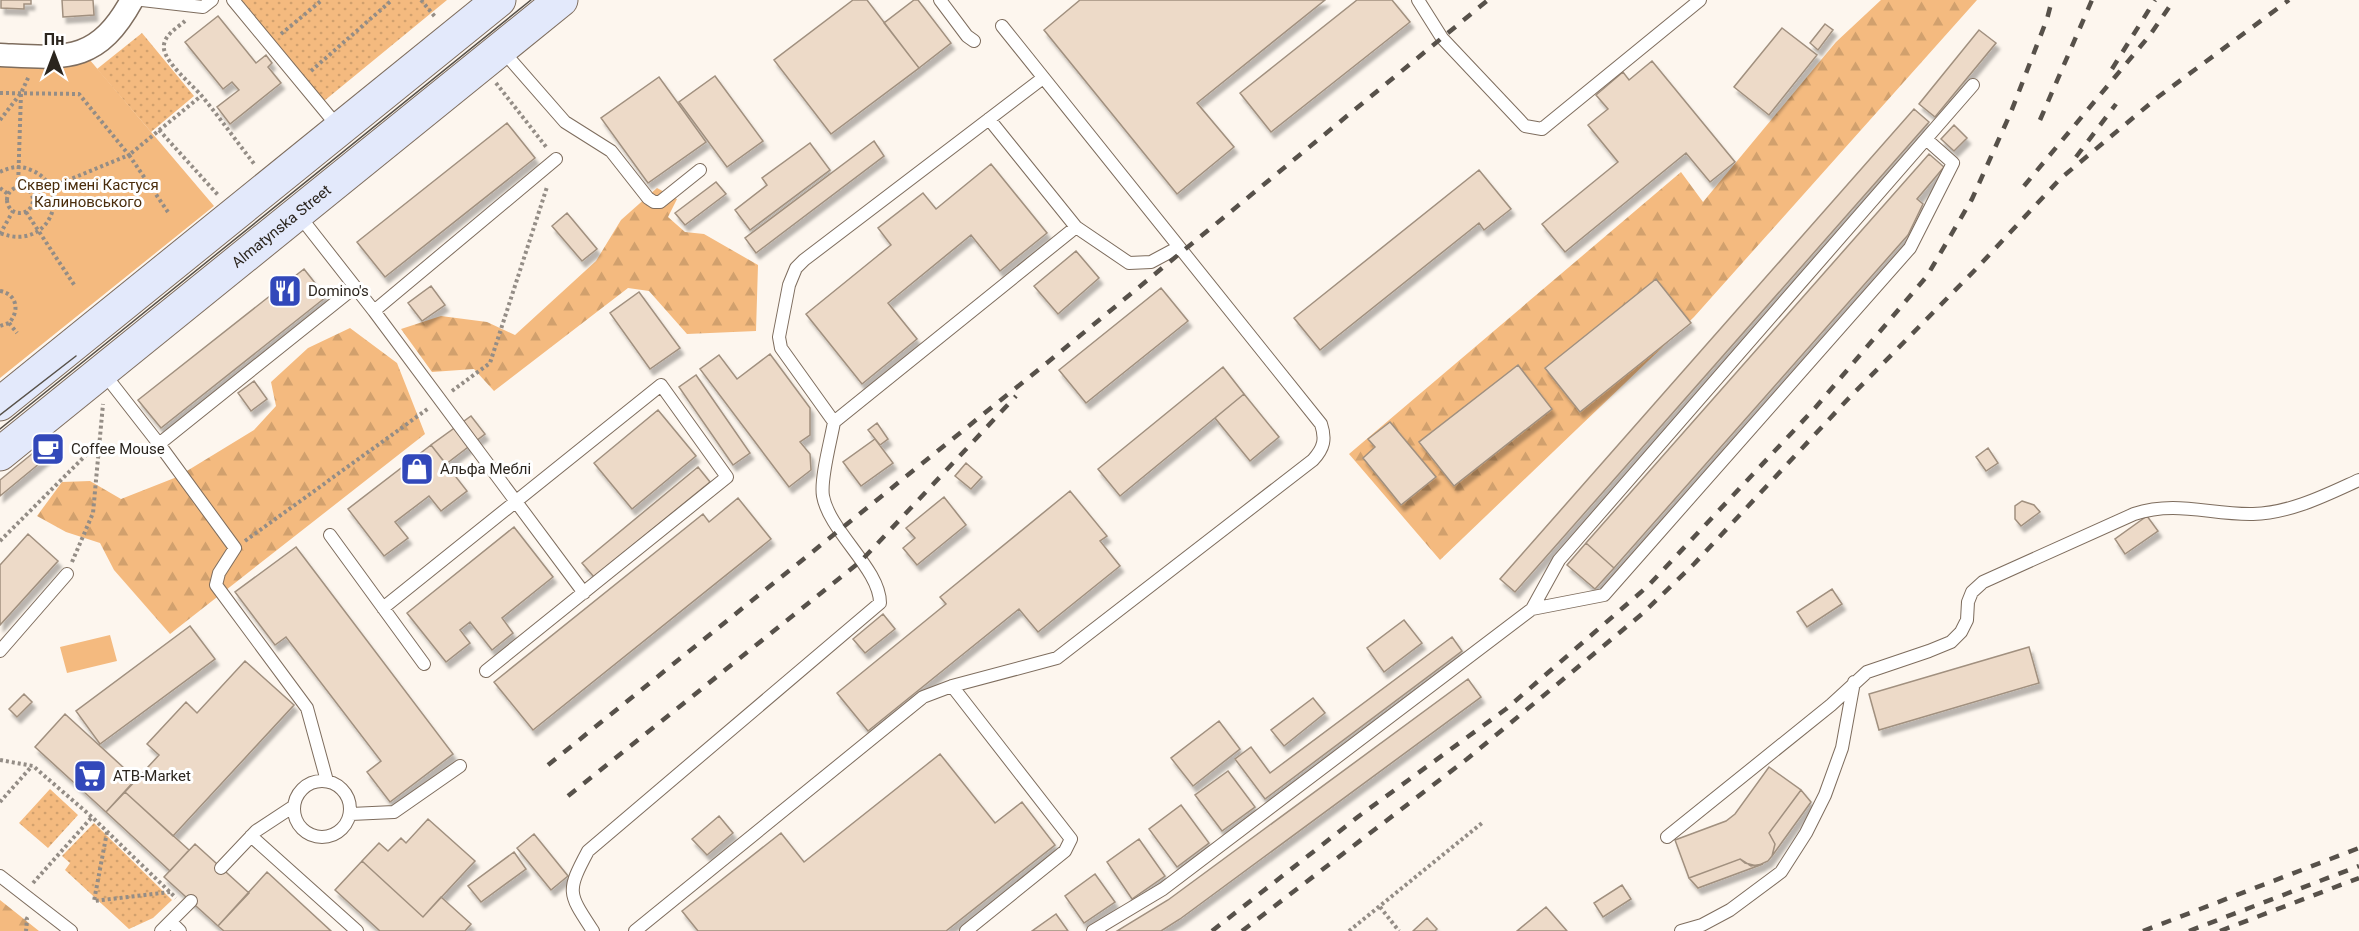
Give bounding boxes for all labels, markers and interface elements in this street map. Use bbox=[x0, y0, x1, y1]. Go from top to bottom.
north arrow bbox=[24, 24, 84, 84]
text: Пн bbox=[44, 30, 64, 49]
park label: Сквер імені Кастуся Калиновського bbox=[17, 176, 159, 211]
street label: Almatynska Street bbox=[228, 181, 335, 272]
restaurant icon: Domino's bbox=[267, 273, 303, 309]
place label: Domino's bbox=[308, 282, 369, 300]
cafe icon: Coffee Mouse bbox=[30, 431, 66, 467]
place label: Coffee Mouse bbox=[71, 440, 165, 458]
shop icon: Альфа Меблі bbox=[399, 451, 435, 487]
place label: Альфа Меблі bbox=[440, 460, 531, 478]
supermarket icon: ATB-Market bbox=[72, 758, 108, 794]
place label: ATB-Market bbox=[113, 767, 191, 785]

